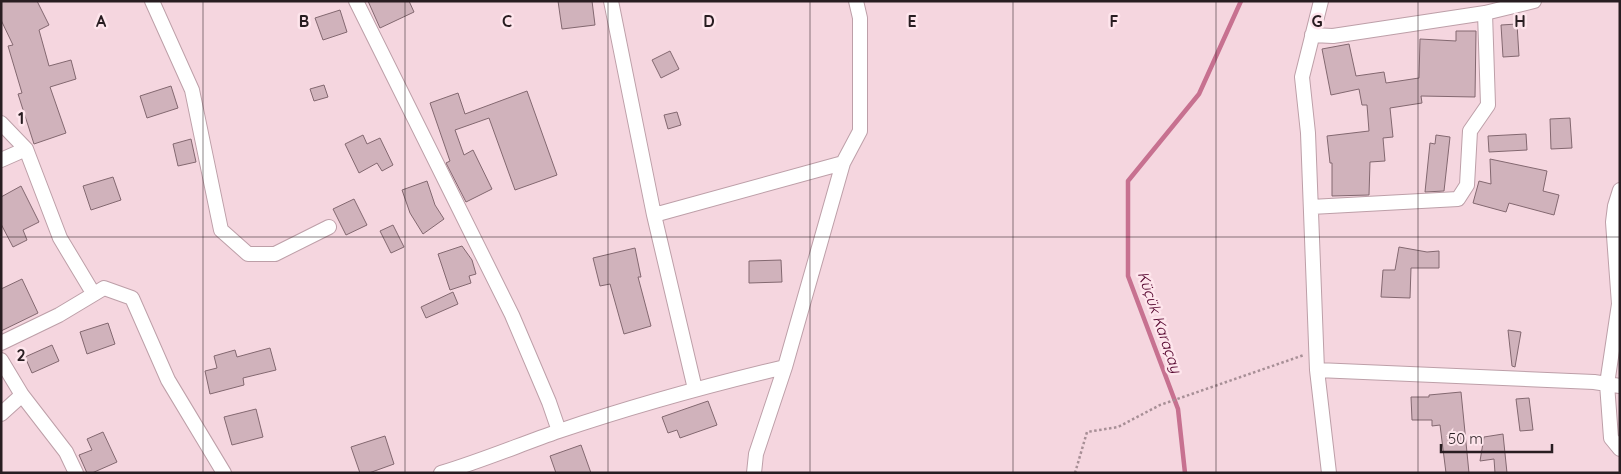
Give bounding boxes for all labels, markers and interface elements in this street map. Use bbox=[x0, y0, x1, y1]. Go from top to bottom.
text: A bbox=[96, 11, 107, 31]
text: B bbox=[299, 11, 309, 31]
text: C bbox=[502, 11, 512, 31]
text: D bbox=[703, 11, 715, 31]
text: E bbox=[907, 11, 917, 31]
text: F bbox=[1110, 11, 1119, 31]
text: G bbox=[1311, 11, 1323, 31]
text: H bbox=[1514, 11, 1526, 31]
text: 1 bbox=[18, 108, 24, 128]
water label: Küçük Karaçay bbox=[1134, 269, 1187, 377]
text: 2 bbox=[16, 345, 26, 365]
scale bar bbox=[1441, 422, 1552, 454]
text: 50 m bbox=[1448, 429, 1483, 448]

